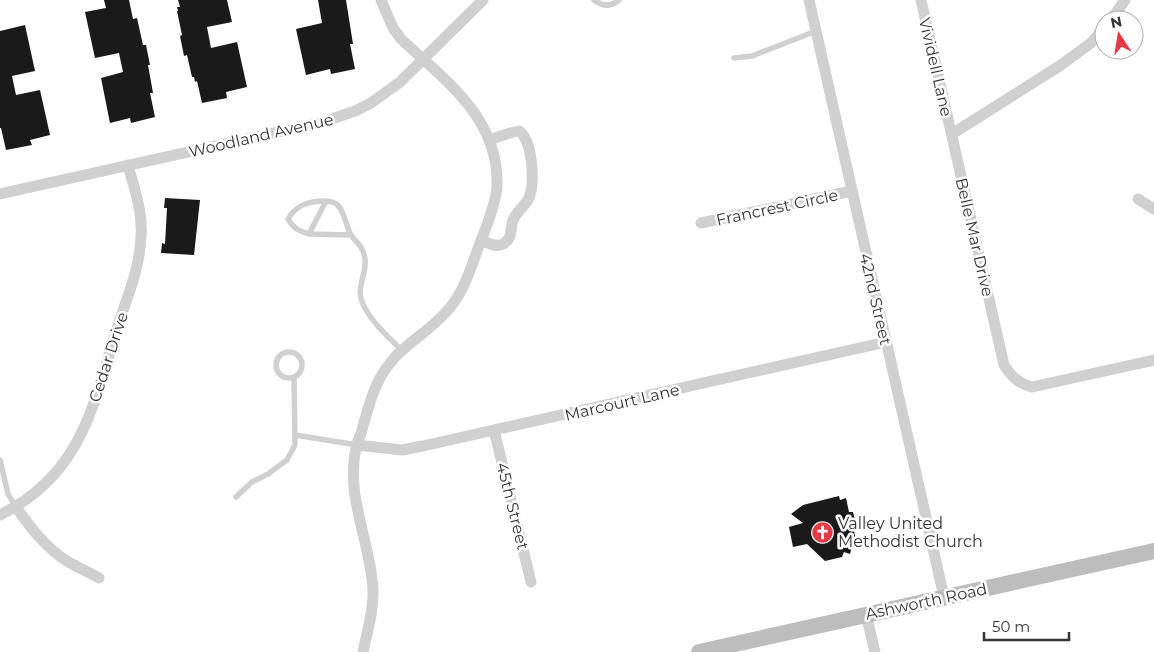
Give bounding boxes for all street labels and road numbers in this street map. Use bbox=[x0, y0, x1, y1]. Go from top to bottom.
street label: Vividell Lane bbox=[915, 16, 956, 118]
street label: Woodland Avenue bbox=[187, 110, 335, 161]
street label: Belle Mar Drive bbox=[952, 176, 997, 298]
street label: Francrest Circle bbox=[714, 185, 840, 230]
street label: 42nd Street bbox=[856, 251, 895, 347]
street label: Cedar Drive bbox=[85, 310, 132, 405]
street label: Marcourt Lane bbox=[563, 380, 681, 425]
street label: 45th Street bbox=[492, 460, 533, 552]
street label: Ashworth Road bbox=[864, 579, 989, 624]

